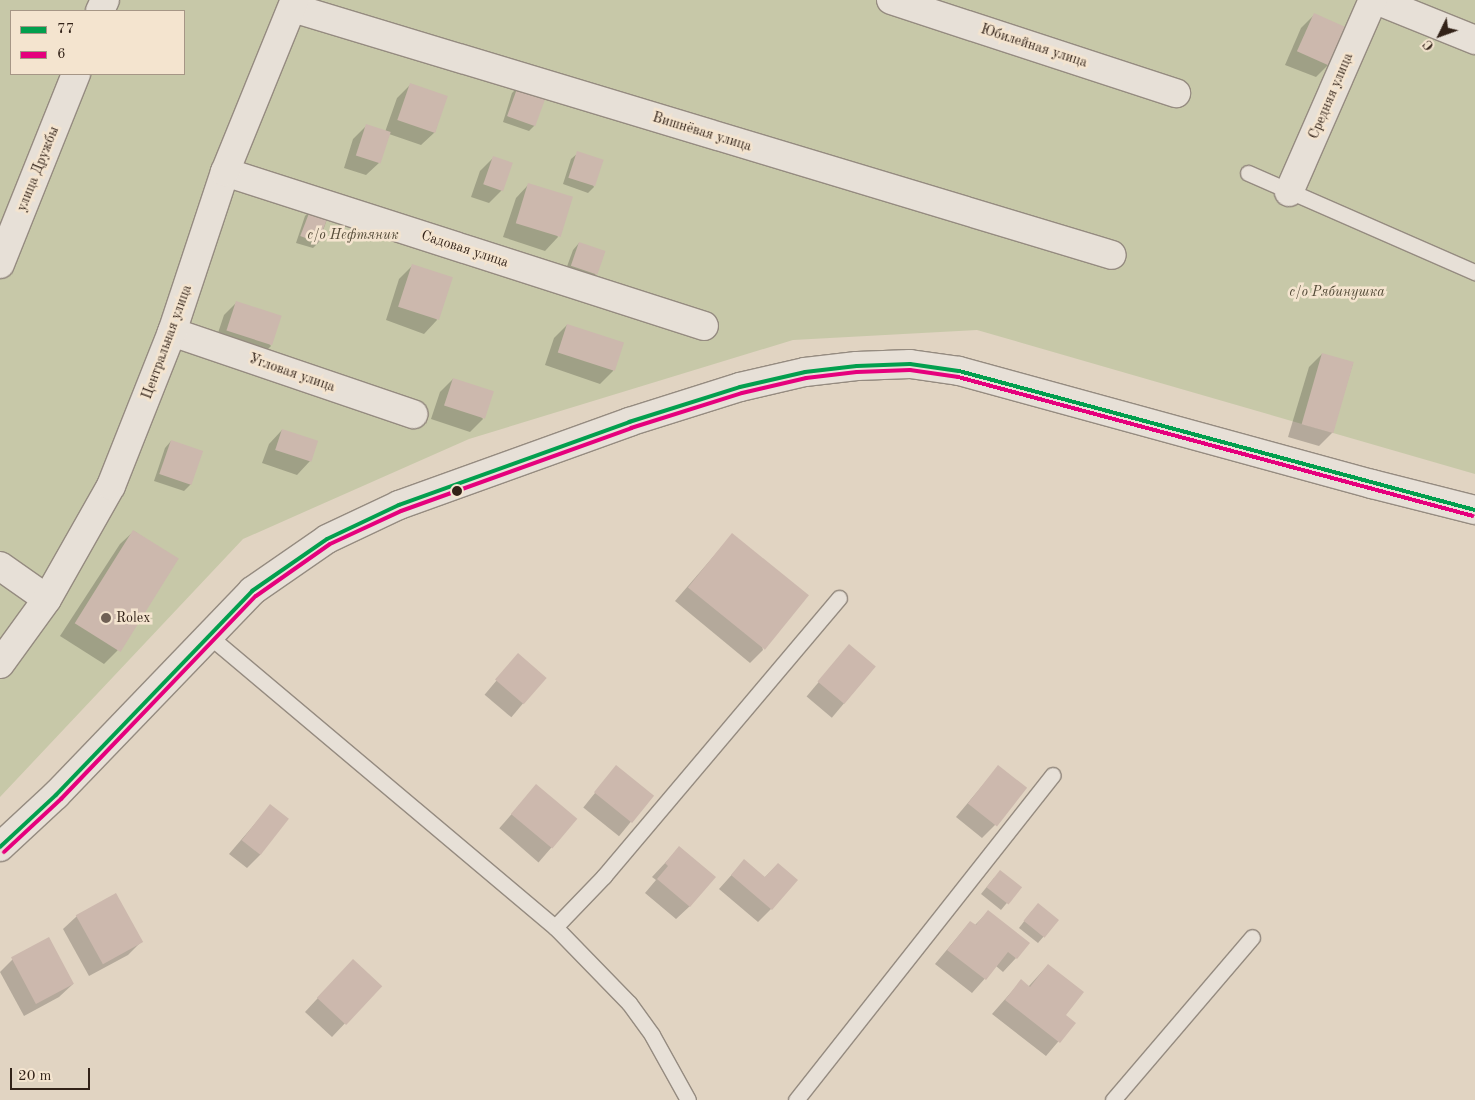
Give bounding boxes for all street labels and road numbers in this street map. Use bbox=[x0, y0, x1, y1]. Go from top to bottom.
street label: Юбилейная улица bbox=[979, 21, 1089, 71]
street label: Средняя улица bbox=[1305, 50, 1357, 142]
street label: Вишнёвая улица bbox=[650, 109, 754, 155]
street label: улица Дружбы bbox=[13, 124, 63, 214]
street label: Садовая улица bbox=[419, 227, 511, 271]
street label: Центральная улица bbox=[138, 282, 196, 402]
street label: Угловая улица bbox=[247, 350, 337, 396]

